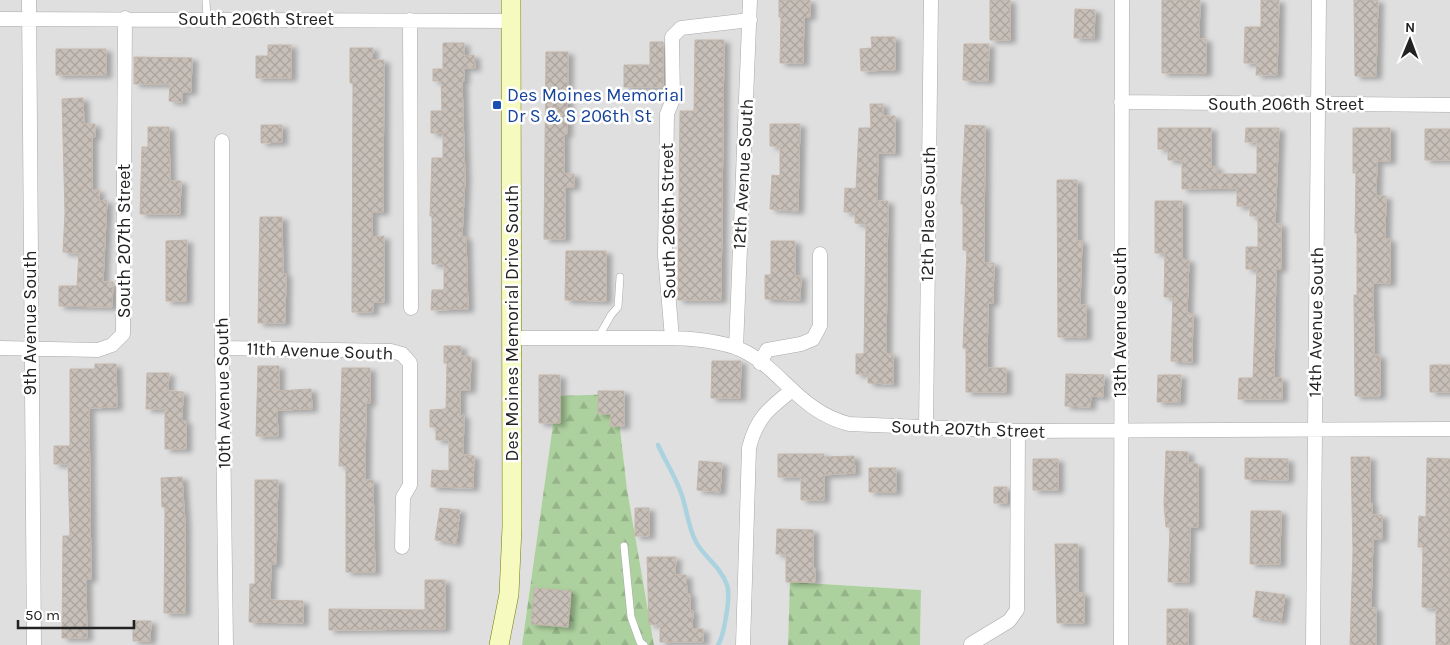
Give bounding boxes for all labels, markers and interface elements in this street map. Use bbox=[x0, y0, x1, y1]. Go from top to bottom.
street label: South 206th Street bbox=[178, 8, 334, 30]
north arrow bbox=[1385, 15, 1435, 65]
text: N bbox=[1405, 19, 1415, 36]
place label: Des Moines Memorial Dr S & S 206th St bbox=[507, 84, 684, 127]
street label: South 206th Street bbox=[1208, 93, 1364, 115]
street label: 12th Avenue South bbox=[728, 98, 758, 250]
marker: Des Moines Memorial Dr S & S 206th St bbox=[491, 99, 503, 111]
street label: South 206th Street bbox=[656, 142, 680, 299]
street label: 12th Place South bbox=[916, 146, 940, 282]
street label: South 207th Street bbox=[113, 164, 135, 318]
street label: Des Moines Memorial Drive South bbox=[501, 185, 523, 461]
street label: 13th Avenue South bbox=[1109, 246, 1131, 398]
street label: 14th Avenue South bbox=[1304, 246, 1328, 398]
street label: 9th Avenue South bbox=[19, 250, 41, 396]
street label: 10th Avenue South bbox=[211, 317, 235, 469]
street label: 11th Avenue South bbox=[246, 337, 394, 365]
street label: South 207th Street bbox=[890, 415, 1046, 443]
scale bar bbox=[18, 598, 134, 630]
text: 50 m bbox=[25, 606, 60, 624]

